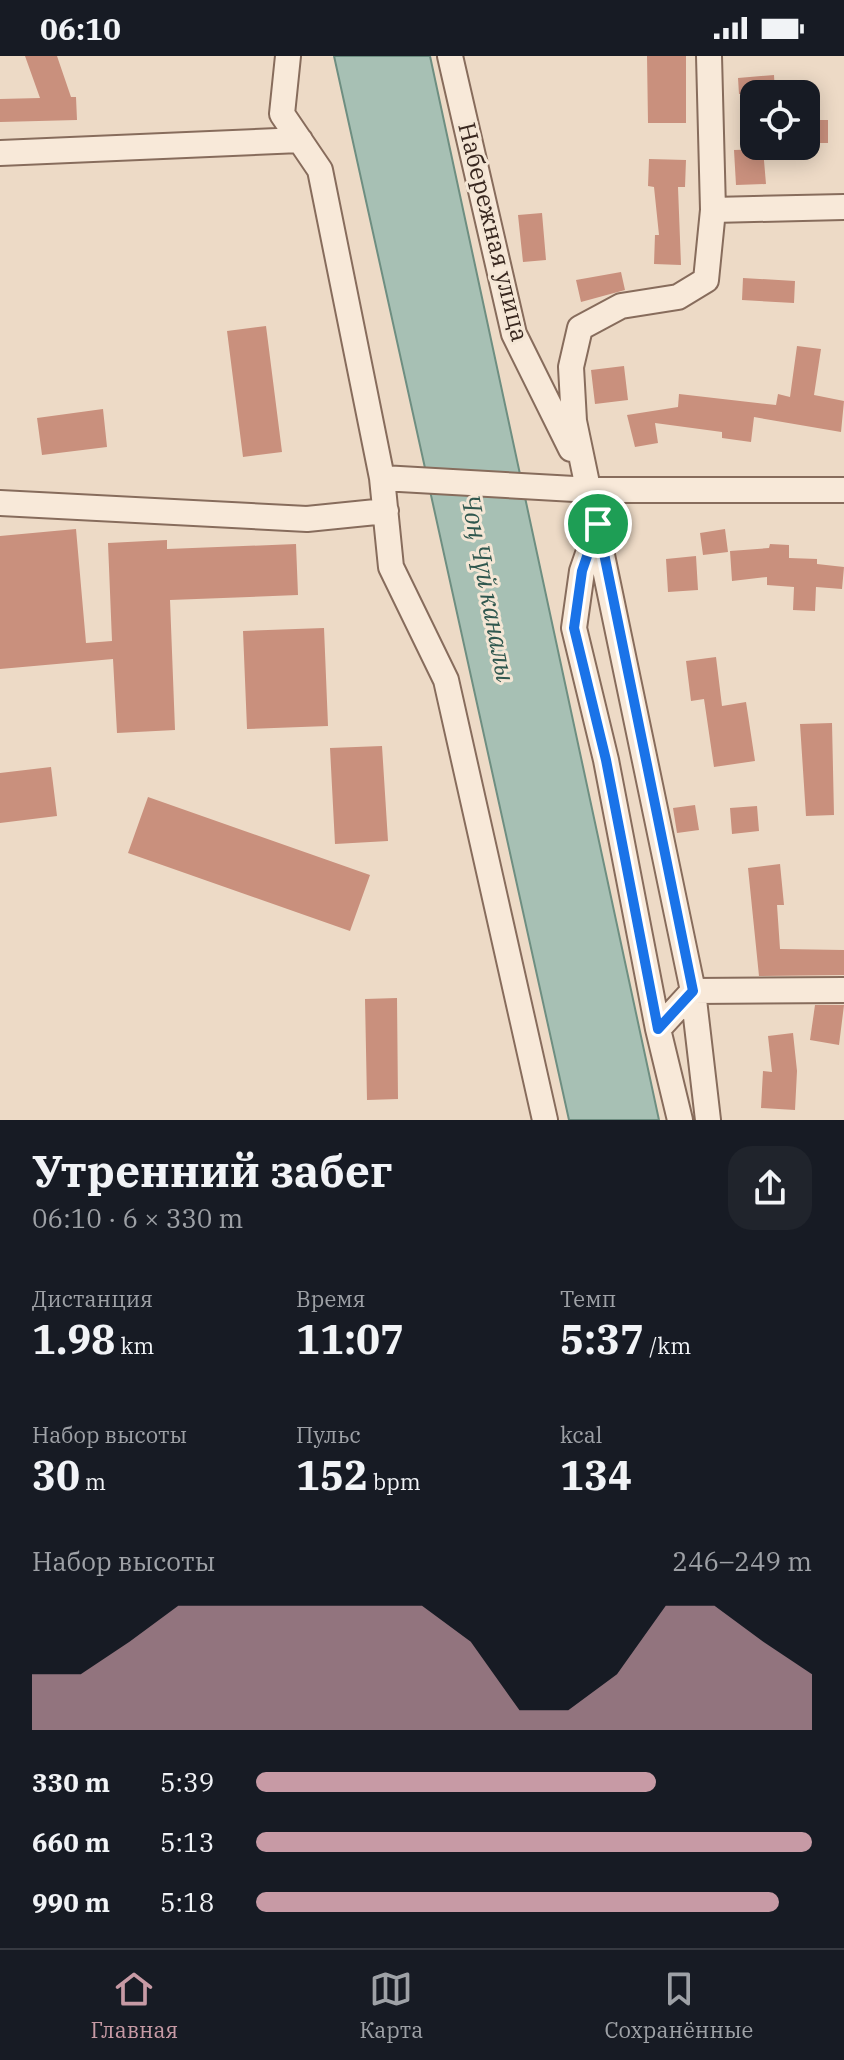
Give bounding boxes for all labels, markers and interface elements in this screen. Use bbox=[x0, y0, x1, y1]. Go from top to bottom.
text: 06:10 bbox=[40, 9, 121, 48]
map controls bbox=[740, 80, 820, 160]
button: locate bbox=[740, 80, 820, 160]
street label: Набережная улица bbox=[451, 119, 537, 345]
pin bbox=[564, 490, 632, 558]
water label: Чоң Чүй каналы bbox=[454, 491, 524, 684]
icon: arrive bbox=[576, 502, 620, 546]
text: Утренний забег bbox=[32, 1142, 393, 1199]
button: share bbox=[728, 1146, 812, 1230]
text: 06:10 · 6 × 330 m bbox=[32, 1201, 243, 1235]
text: Дистанция bbox=[32, 1284, 153, 1313]
text: Время bbox=[296, 1284, 366, 1313]
text: Темп bbox=[560, 1284, 616, 1313]
text: 1.98 bbox=[32, 1313, 115, 1365]
text: 11:07 bbox=[296, 1313, 404, 1365]
text: 5:37 bbox=[560, 1313, 644, 1365]
text: km bbox=[115, 1331, 154, 1360]
text: /km bbox=[644, 1331, 691, 1360]
text: Набор высоты bbox=[32, 1420, 187, 1449]
text: Пульс bbox=[296, 1420, 361, 1449]
text: kcal bbox=[560, 1420, 602, 1449]
text: 30 bbox=[32, 1449, 80, 1501]
text: 152 bbox=[296, 1449, 368, 1501]
text: 134 bbox=[560, 1449, 632, 1501]
text: m bbox=[80, 1467, 106, 1496]
text: bpm bbox=[368, 1467, 421, 1496]
text: Набор высоты bbox=[32, 1544, 215, 1578]
text: 246–249 m bbox=[672, 1544, 812, 1578]
text: 330 m bbox=[32, 1765, 110, 1799]
text: 5:39 bbox=[160, 1765, 214, 1799]
text: 660 m bbox=[32, 1825, 110, 1859]
text: 5:13 bbox=[160, 1825, 214, 1859]
text: 990 m bbox=[32, 1885, 110, 1919]
text: 5:18 bbox=[160, 1885, 214, 1919]
tab: Главная bbox=[91, 1967, 178, 2044]
tab: Карта bbox=[359, 1967, 423, 2044]
tab: Сохранённые bbox=[604, 1967, 753, 2044]

